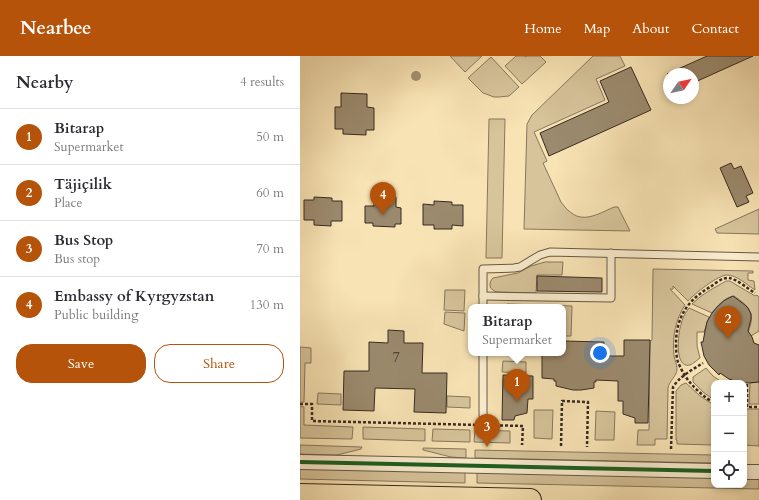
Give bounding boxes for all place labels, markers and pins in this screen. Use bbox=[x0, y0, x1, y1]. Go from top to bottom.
pin: 4 bbox=[370, 182, 396, 215]
pin: 2 bbox=[715, 306, 741, 339]
pin: 1 bbox=[504, 369, 530, 402]
pin: 3 bbox=[474, 414, 500, 447]

